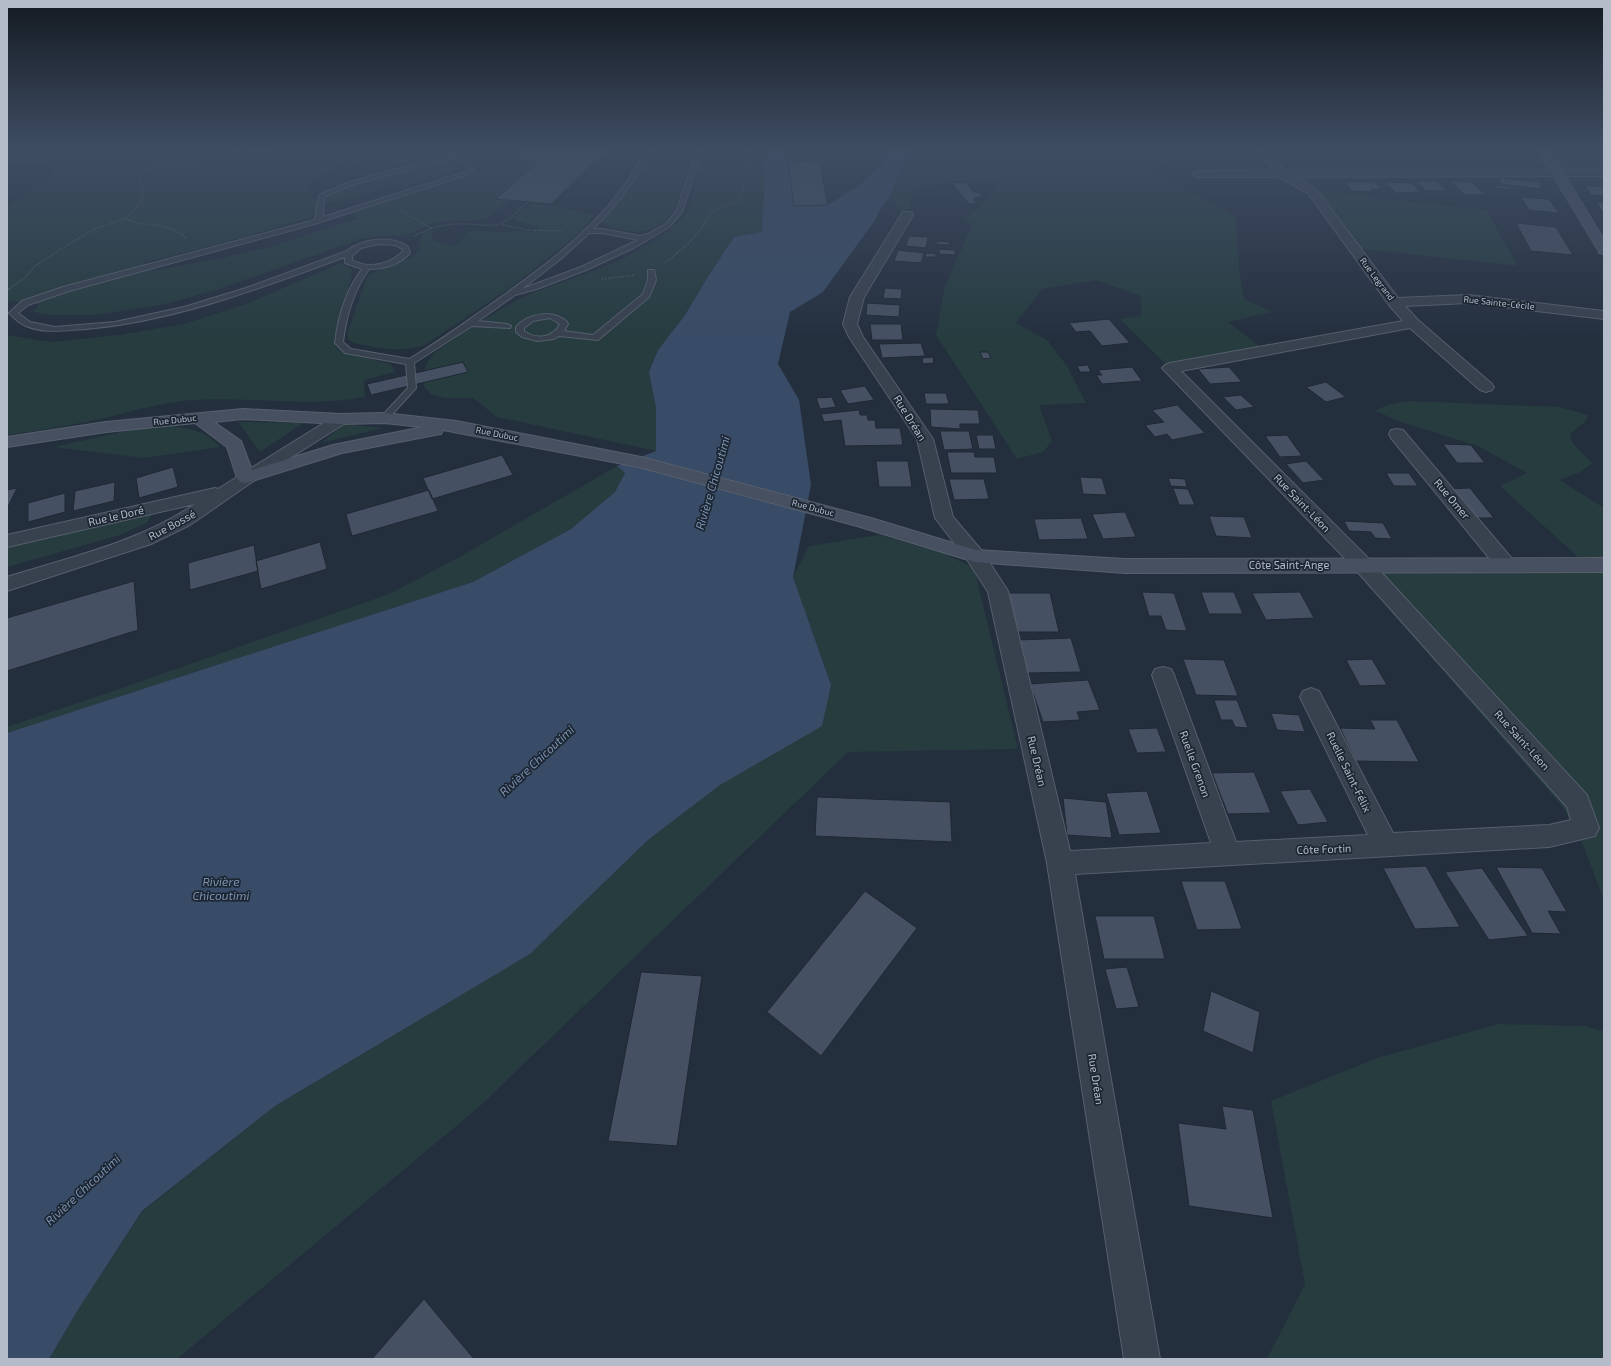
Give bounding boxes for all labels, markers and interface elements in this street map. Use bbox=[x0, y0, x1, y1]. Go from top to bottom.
street label: Rue Legrand bbox=[1358, 255, 1397, 302]
street label: Rue Sainte-Cécile bbox=[1463, 293, 1535, 312]
street label: Rue Dréan bbox=[891, 393, 930, 443]
street label: Rue Dubuc bbox=[153, 412, 198, 427]
street label: Rue Dubuc bbox=[475, 424, 520, 443]
water label: Rivière Chicoutimi bbox=[692, 434, 732, 531]
street label: Rue Saint-Léon bbox=[1271, 471, 1333, 535]
street label: Rue Omer bbox=[1432, 476, 1473, 522]
street label: Rue Dubuc bbox=[791, 497, 836, 519]
street label: Rue le Doré bbox=[87, 503, 145, 528]
street label: Rue Bossé bbox=[146, 507, 198, 542]
street label: Côte Saint-Ange bbox=[1249, 558, 1329, 571]
street label: Rue Saint-Léon bbox=[1492, 707, 1553, 772]
water label: Rivière Chicoutimi bbox=[496, 722, 577, 798]
street label: Ruelle Grenon bbox=[1177, 729, 1214, 799]
street label: Ruelle Saint-Félix bbox=[1324, 729, 1375, 814]
street label: Rue Dréan bbox=[1025, 734, 1050, 787]
street label: Côte Fortin bbox=[1296, 841, 1352, 856]
water label: Rivière Chicoutimi bbox=[193, 874, 249, 902]
street label: Rue Dréan bbox=[1086, 1053, 1107, 1105]
water label: Rivière Chicoutimi bbox=[42, 1151, 123, 1227]

